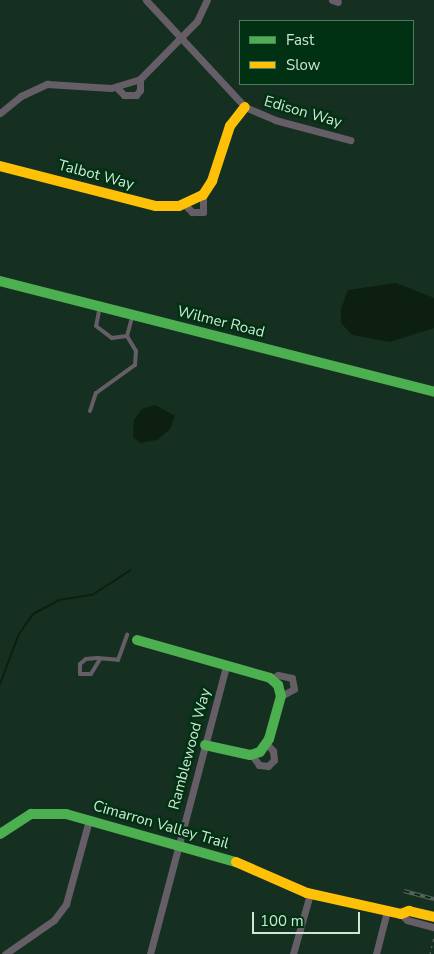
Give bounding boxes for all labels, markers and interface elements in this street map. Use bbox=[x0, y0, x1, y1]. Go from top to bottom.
legend bbox=[239, 20, 414, 85]
text: Fast bbox=[286, 30, 314, 50]
text: Slow bbox=[286, 55, 320, 75]
street label: Edison Way bbox=[262, 92, 344, 132]
street label: Talbot Way bbox=[56, 156, 136, 194]
street label: Wilmer Road bbox=[175, 302, 267, 342]
street label: Ramblewood Way bbox=[165, 686, 215, 812]
street label: Cimarron Valley Trail bbox=[91, 797, 231, 853]
scale bar bbox=[254, 902, 362, 934]
text: 100 m bbox=[260, 911, 304, 931]

